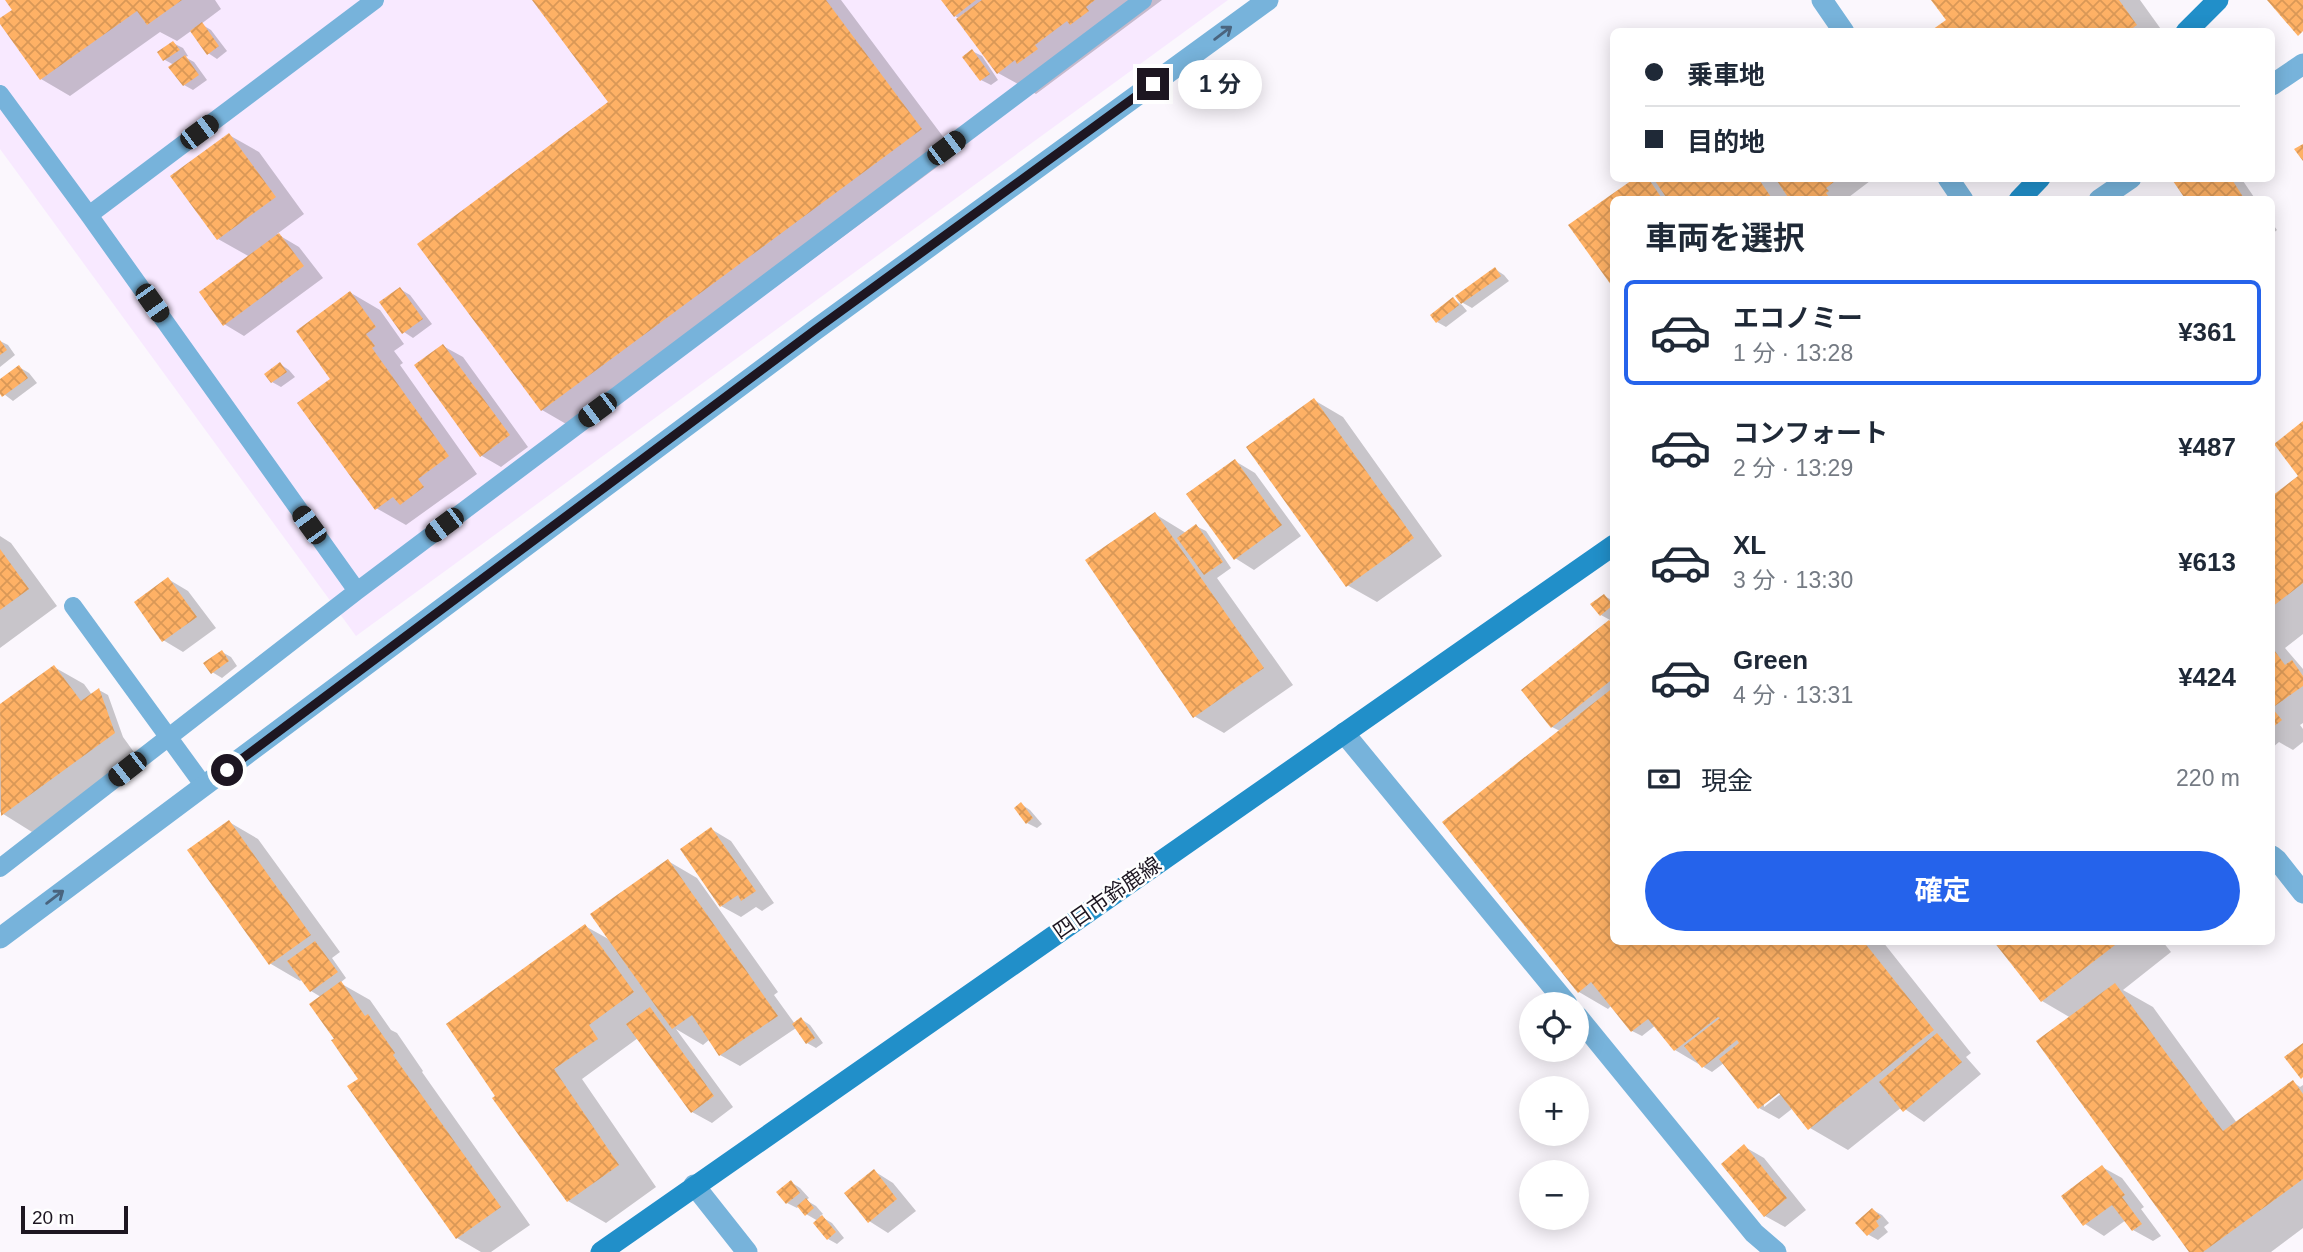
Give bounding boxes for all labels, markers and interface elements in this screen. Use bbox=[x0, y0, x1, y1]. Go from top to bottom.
one-way arrow bbox=[1213, 26, 1231, 41]
callout: 1 分 bbox=[1178, 60, 1262, 108]
text: 乗車地 bbox=[1687, 60, 1765, 90]
route end bbox=[1137, 68, 1169, 100]
text: 1 分 bbox=[1199, 71, 1241, 97]
car bbox=[176, 111, 223, 153]
car bbox=[923, 127, 970, 169]
text: 目的地 bbox=[1687, 127, 1765, 157]
text: 車両を選択 bbox=[1645, 220, 1805, 256]
car bbox=[132, 280, 173, 326]
icon: car bbox=[1649, 301, 1712, 364]
text: エコノミー bbox=[1733, 303, 1863, 333]
text: ¥361 bbox=[2178, 317, 2236, 347]
text: 1 分 · 13:28 bbox=[1733, 340, 1853, 366]
car bbox=[574, 389, 621, 431]
icon: car bbox=[1649, 416, 1712, 479]
text: コンフォート bbox=[1733, 418, 1888, 448]
text: ¥487 bbox=[2178, 432, 2236, 462]
text: 2 分 · 13:29 bbox=[1733, 455, 1853, 481]
car bbox=[289, 502, 330, 548]
car bbox=[421, 504, 468, 546]
text: XL bbox=[1733, 530, 1766, 560]
icon: car bbox=[1649, 531, 1712, 594]
text: ¥613 bbox=[2178, 547, 2236, 577]
text: 3 分 · 13:30 bbox=[1733, 567, 1853, 593]
text: Green bbox=[1733, 645, 1808, 675]
icon: car bbox=[1649, 646, 1712, 709]
text: ¥424 bbox=[2178, 662, 2236, 692]
text: 4 分 · 13:31 bbox=[1733, 682, 1853, 708]
car bbox=[104, 748, 151, 790]
route start bbox=[211, 754, 243, 786]
icon: cash bbox=[1645, 760, 1683, 798]
text: 220 m bbox=[2176, 765, 2240, 791]
text: 現金 bbox=[1701, 766, 1753, 796]
button: 確定 bbox=[1645, 851, 2240, 931]
street label: 四日市鈴鹿線 bbox=[1049, 852, 1165, 943]
one-way arrow bbox=[45, 890, 64, 904]
map controls bbox=[1519, 992, 1589, 1230]
button: locate bbox=[1519, 992, 1589, 1062]
button: + bbox=[1519, 1076, 1589, 1146]
button: − bbox=[1519, 1160, 1589, 1230]
scale bar bbox=[21, 1203, 128, 1235]
text: 20 m bbox=[32, 1207, 74, 1228]

